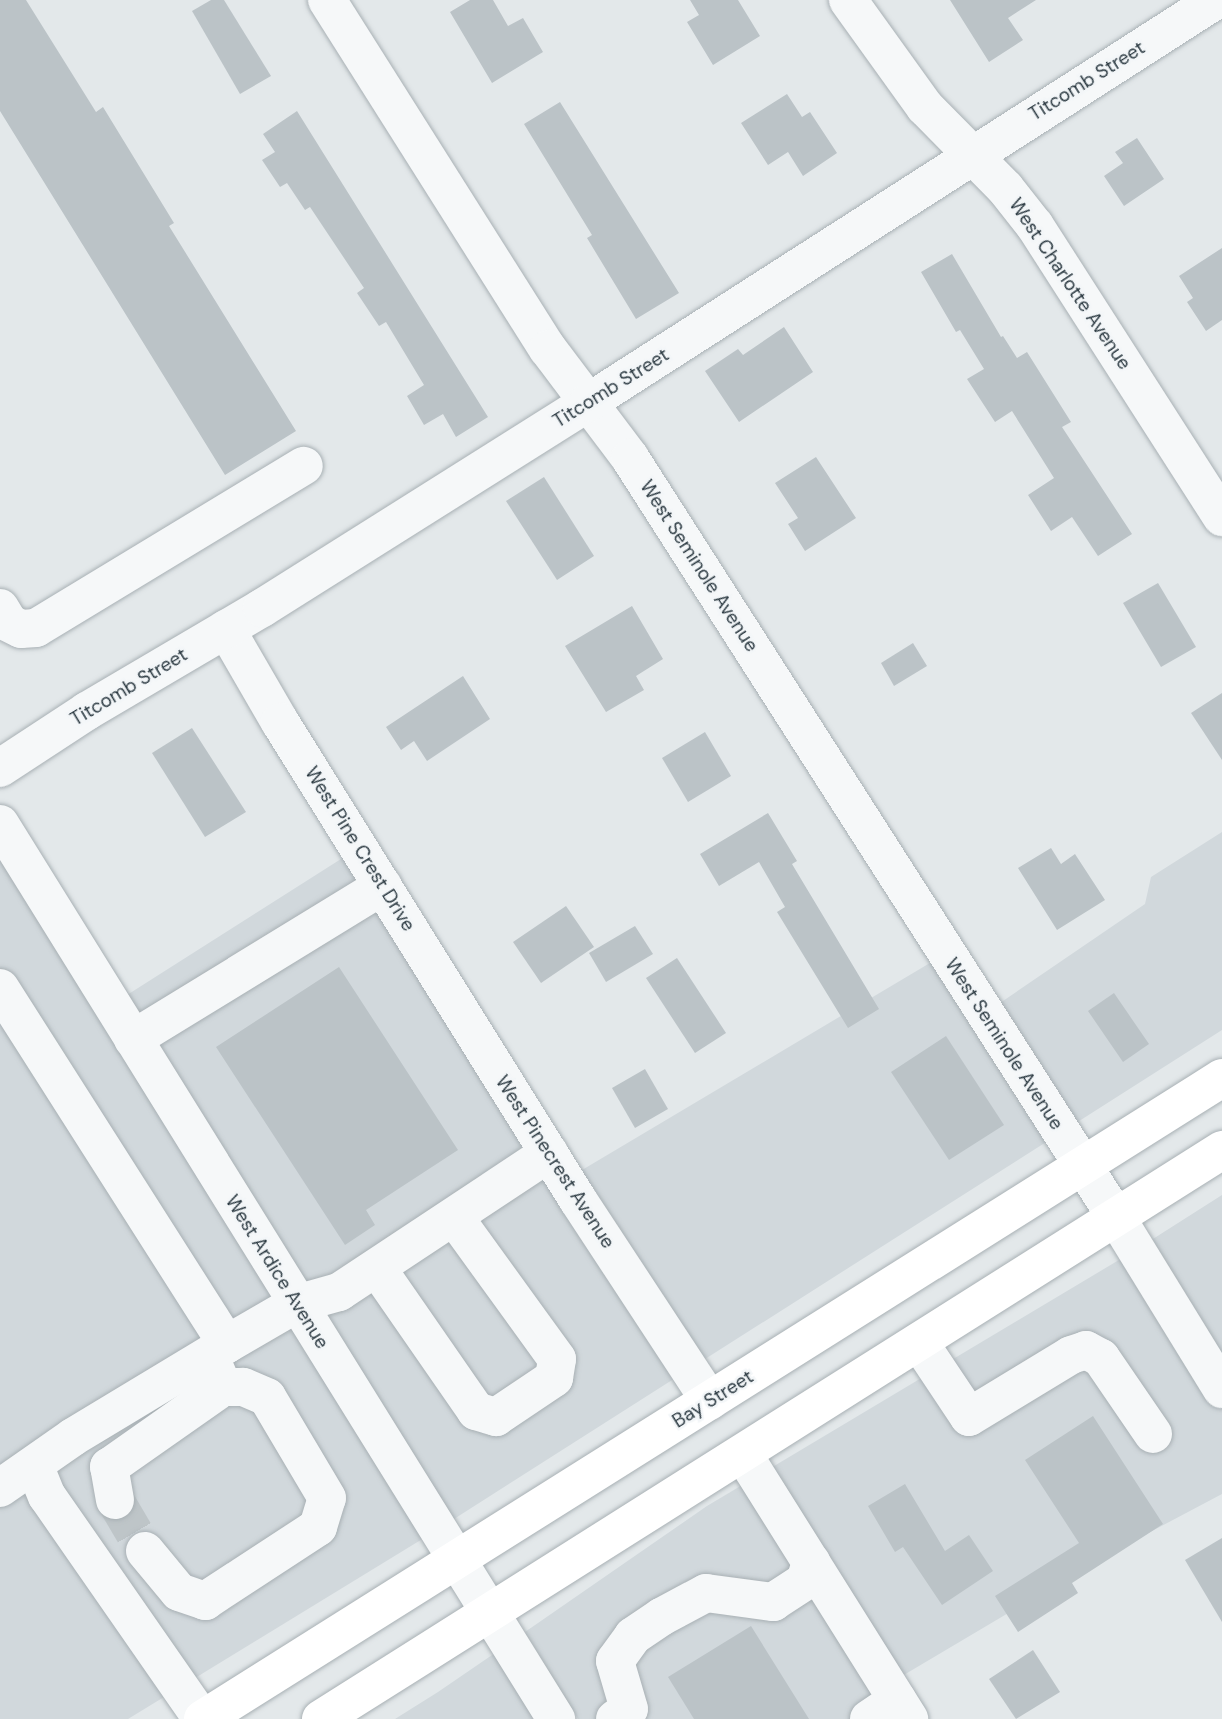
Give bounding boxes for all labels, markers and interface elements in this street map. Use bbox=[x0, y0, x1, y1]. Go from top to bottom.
street label: Titcomb Street bbox=[1025, 36, 1149, 126]
street label: West Charlotte Avenue bbox=[1004, 194, 1136, 374]
street label: Titcomb Street bbox=[549, 343, 673, 433]
street label: West Seminole Avenue bbox=[635, 476, 763, 656]
street label: Titcomb Street bbox=[66, 643, 192, 731]
street label: West Pine Crest Drive bbox=[300, 762, 420, 936]
street label: West Seminole Avenue bbox=[940, 954, 1068, 1134]
street label: West Pinecrest Avenue bbox=[491, 1071, 619, 1253]
street label: West Ardice Avenue bbox=[220, 1191, 334, 1353]
street label: Bay Street bbox=[668, 1365, 758, 1433]

